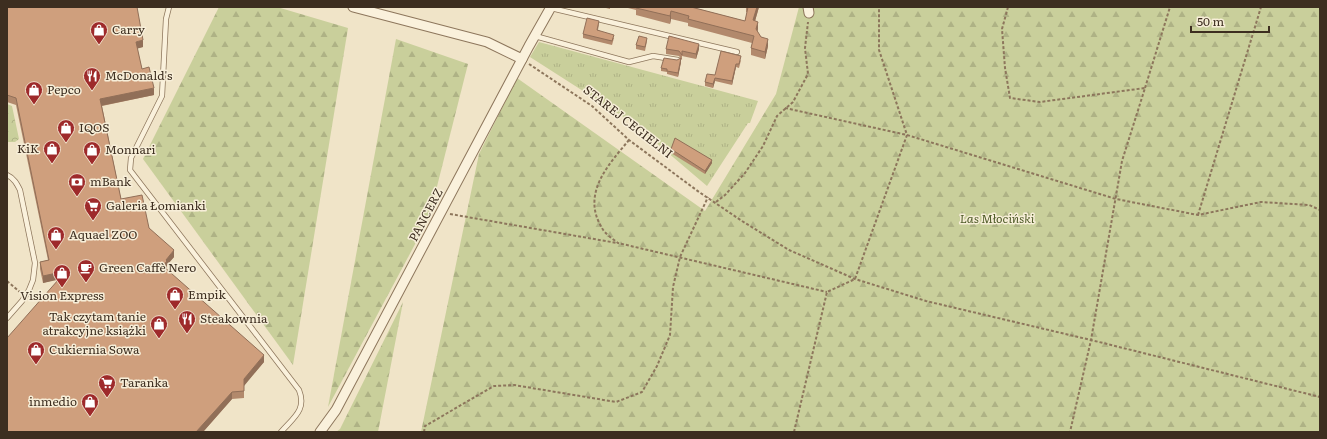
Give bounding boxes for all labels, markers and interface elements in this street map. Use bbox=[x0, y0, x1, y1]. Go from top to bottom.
scale bar bbox=[1191, 8, 1269, 34]
text: 50 m bbox=[1197, 12, 1224, 30]
shop icon: Carry bbox=[89, 20, 109, 45]
place label: Carry bbox=[112, 20, 145, 38]
restaurant icon: McDonald's bbox=[82, 66, 102, 91]
place label: McDonald's bbox=[105, 66, 173, 84]
shop icon: Pepco bbox=[24, 80, 44, 105]
place label: Pepco bbox=[47, 80, 81, 98]
street label: STAREJ CEGIELNI bbox=[580, 81, 677, 162]
shop icon: IQOS bbox=[56, 118, 76, 143]
place label: IQOS bbox=[79, 118, 109, 136]
place label: KiK bbox=[17, 139, 39, 157]
shop icon: KiK bbox=[42, 139, 62, 164]
shop icon: Monnari bbox=[82, 140, 102, 165]
place label: Monnari bbox=[105, 140, 156, 158]
bank icon: mBank bbox=[67, 172, 87, 197]
place label: mBank bbox=[90, 172, 132, 190]
street label: PANCERZ bbox=[404, 185, 447, 244]
supermarket icon: Galeria Łomianki bbox=[83, 196, 103, 221]
place label: Galeria Łomianki bbox=[106, 196, 206, 214]
park label: Las Młociński bbox=[960, 209, 1035, 227]
shop icon: Aquael ZOO bbox=[46, 225, 66, 250]
place label: Aquael ZOO bbox=[69, 225, 137, 243]
cafe icon: Green Caffè Nero bbox=[76, 258, 96, 283]
place label: Green Caffè Nero bbox=[99, 258, 196, 276]
shop icon: Vision Express bbox=[52, 263, 72, 288]
shop icon: Empik bbox=[165, 285, 185, 310]
place label: Empik bbox=[188, 285, 227, 303]
place label: Vision Express bbox=[20, 286, 104, 304]
place label: Tak czytam tanie atrakcyjne książki bbox=[43, 307, 146, 339]
restaurant icon: Steakownia bbox=[177, 309, 197, 334]
place label: Steakownia bbox=[200, 309, 268, 327]
shop icon: Tak czytam tanie atrakcyjne książki bbox=[149, 314, 169, 339]
shop icon: Cukiernia Sowa bbox=[26, 340, 46, 365]
place label: Cukiernia Sowa bbox=[49, 340, 140, 358]
supermarket icon: Taranka bbox=[97, 373, 117, 398]
place label: Taranka bbox=[120, 373, 169, 391]
place label: inmedio bbox=[29, 392, 77, 410]
shop icon: inmedio bbox=[80, 392, 100, 417]

